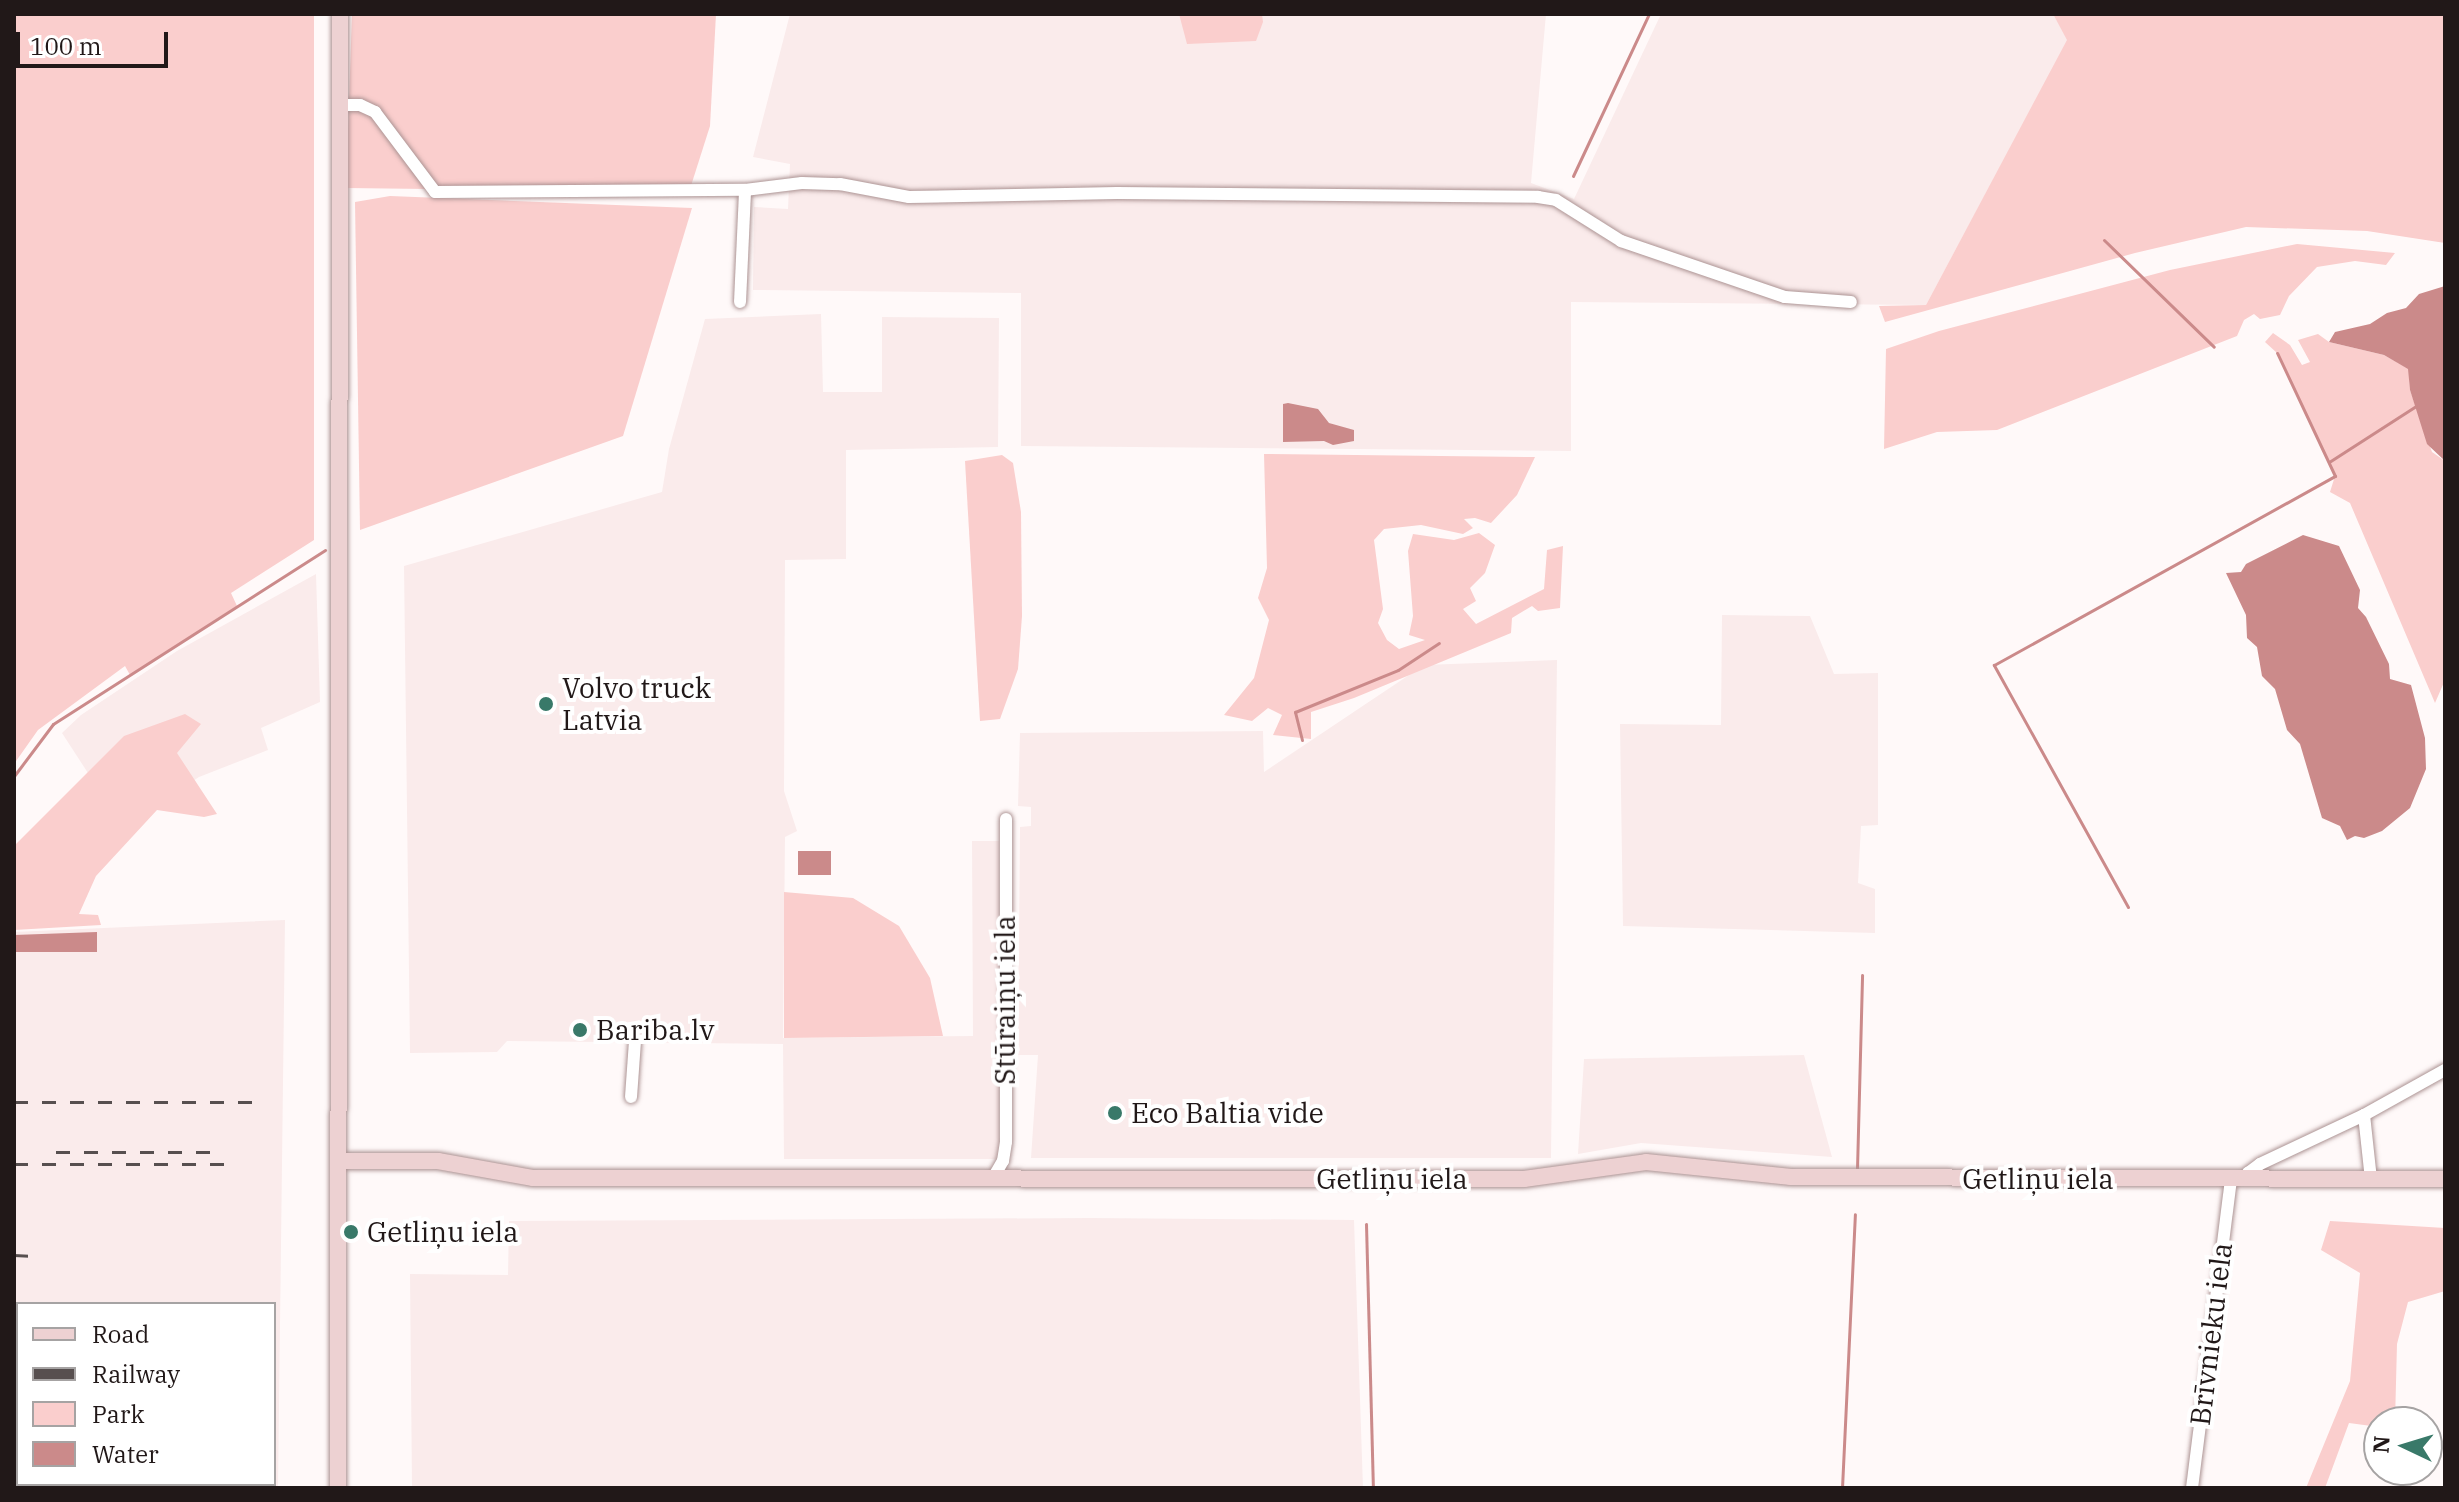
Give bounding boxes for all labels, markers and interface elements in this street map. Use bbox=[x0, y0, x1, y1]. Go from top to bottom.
scale bar bbox=[20, 16, 172, 66]
text: 100 m bbox=[30, 30, 102, 62]
place label: Volvo truck Latvia bbox=[562, 671, 711, 737]
marker: Volvo truck Latvia bbox=[537, 695, 555, 713]
street label: Stūraiņu iela bbox=[988, 915, 1022, 1085]
place label: Bariba.lv bbox=[596, 1013, 714, 1047]
marker: Bariba.lv bbox=[571, 1021, 589, 1039]
place label: Eco Baltia vide bbox=[1131, 1096, 1324, 1130]
marker: Eco Baltia vide bbox=[1106, 1104, 1124, 1122]
street label: Getliņu iela bbox=[1316, 1162, 1468, 1196]
street label: Getliņu iela bbox=[1962, 1162, 2114, 1196]
place label: Getliņu iela bbox=[367, 1215, 519, 1249]
marker: Getliņu iela bbox=[342, 1223, 360, 1241]
street label: Brīvnieku iela bbox=[2183, 1241, 2239, 1427]
legend bbox=[16, 1302, 276, 1486]
text: Road bbox=[92, 1318, 149, 1350]
text: Railway bbox=[92, 1358, 180, 1390]
text: Park bbox=[92, 1398, 144, 1430]
north arrow bbox=[2363, 1406, 2443, 1486]
text: N bbox=[2365, 1435, 2396, 1454]
text: Water bbox=[92, 1438, 159, 1470]

